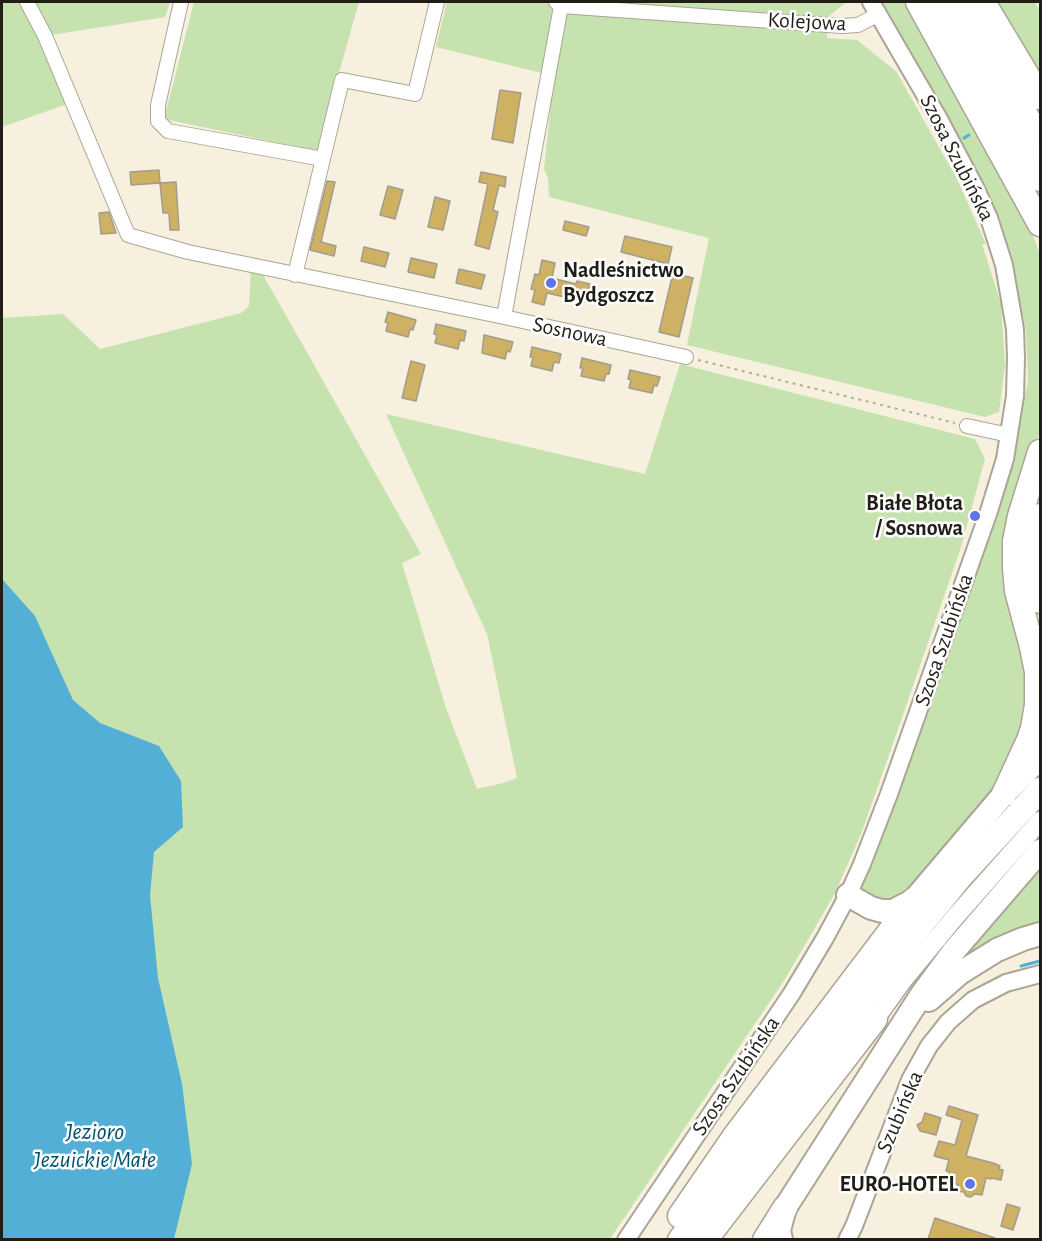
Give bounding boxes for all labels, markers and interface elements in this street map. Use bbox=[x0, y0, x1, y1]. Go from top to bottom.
street label: Kolejowa bbox=[767, 7, 847, 37]
street label: Szosa Szubińska bbox=[914, 90, 1000, 226]
place label: Nadleśnictwo Bydgoszcz bbox=[563, 257, 684, 308]
marker: Nadleśnictwo Bydgoszcz bbox=[544, 276, 558, 290]
street label: Sosnowa bbox=[530, 311, 610, 353]
place label: Białe Błota / Sosnowa bbox=[866, 490, 963, 542]
marker: Białe Błota / Sosnowa bbox=[968, 509, 982, 523]
street label: Szosa Szubińska bbox=[909, 570, 979, 710]
street label: Szosa Szubińska bbox=[686, 1011, 786, 1141]
street label: Szubińska bbox=[871, 1067, 929, 1157]
water label: Jezioro Jezuickie Małe bbox=[34, 1118, 156, 1174]
place label: EURO-HOTEL bbox=[840, 1171, 958, 1197]
marker: EURO-HOTEL bbox=[963, 1177, 977, 1191]

